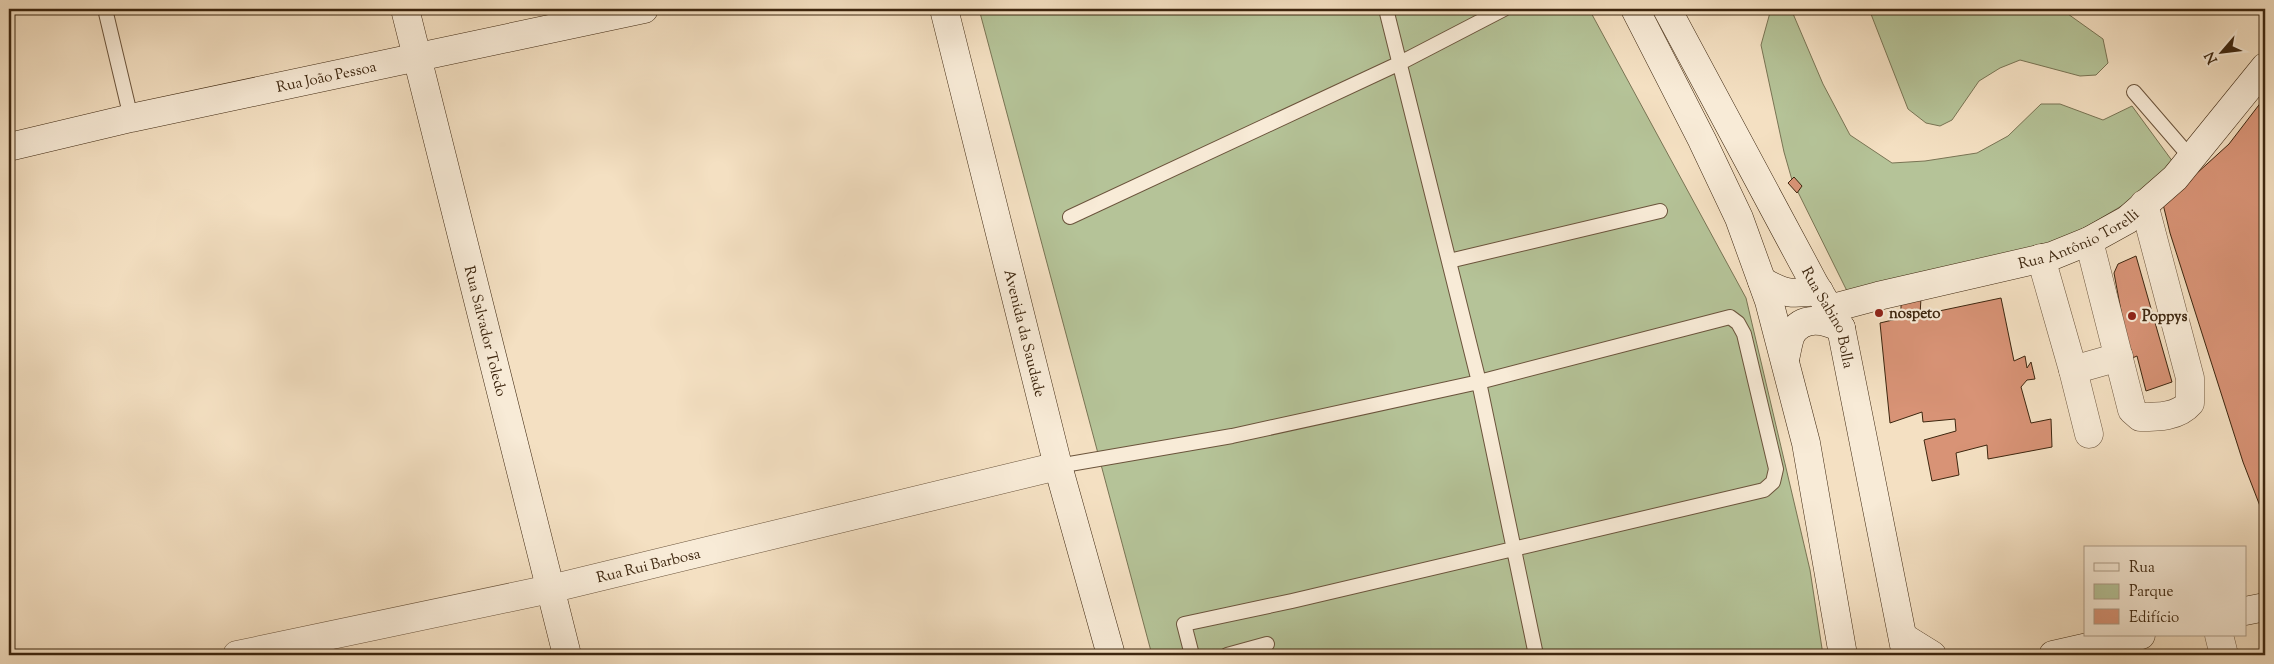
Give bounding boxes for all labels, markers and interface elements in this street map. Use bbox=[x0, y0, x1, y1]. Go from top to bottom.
north arrow bbox=[2196, 28, 2246, 78]
text: N bbox=[2201, 48, 2224, 67]
street label: Rua João Pessoa bbox=[275, 57, 379, 99]
street label: Rua Antônio Torelli bbox=[2016, 205, 2144, 275]
street label: Rua Salvador Toledo bbox=[458, 264, 511, 399]
street label: Rua Sabino Bolla bbox=[1795, 264, 1858, 370]
street label: Avenida da Saudade bbox=[997, 267, 1049, 399]
place label: nospeto bbox=[1889, 304, 1940, 325]
marker: nospeto bbox=[1873, 307, 1885, 319]
place label: Poppys bbox=[2142, 307, 2187, 328]
marker: Poppys bbox=[2126, 310, 2138, 322]
street label: Rua Rui Barbosa bbox=[594, 544, 703, 589]
legend bbox=[2084, 546, 2246, 636]
text: Rua bbox=[2129, 558, 2155, 579]
text: Parque bbox=[2129, 582, 2173, 603]
text: Edifício bbox=[2129, 608, 2179, 629]

